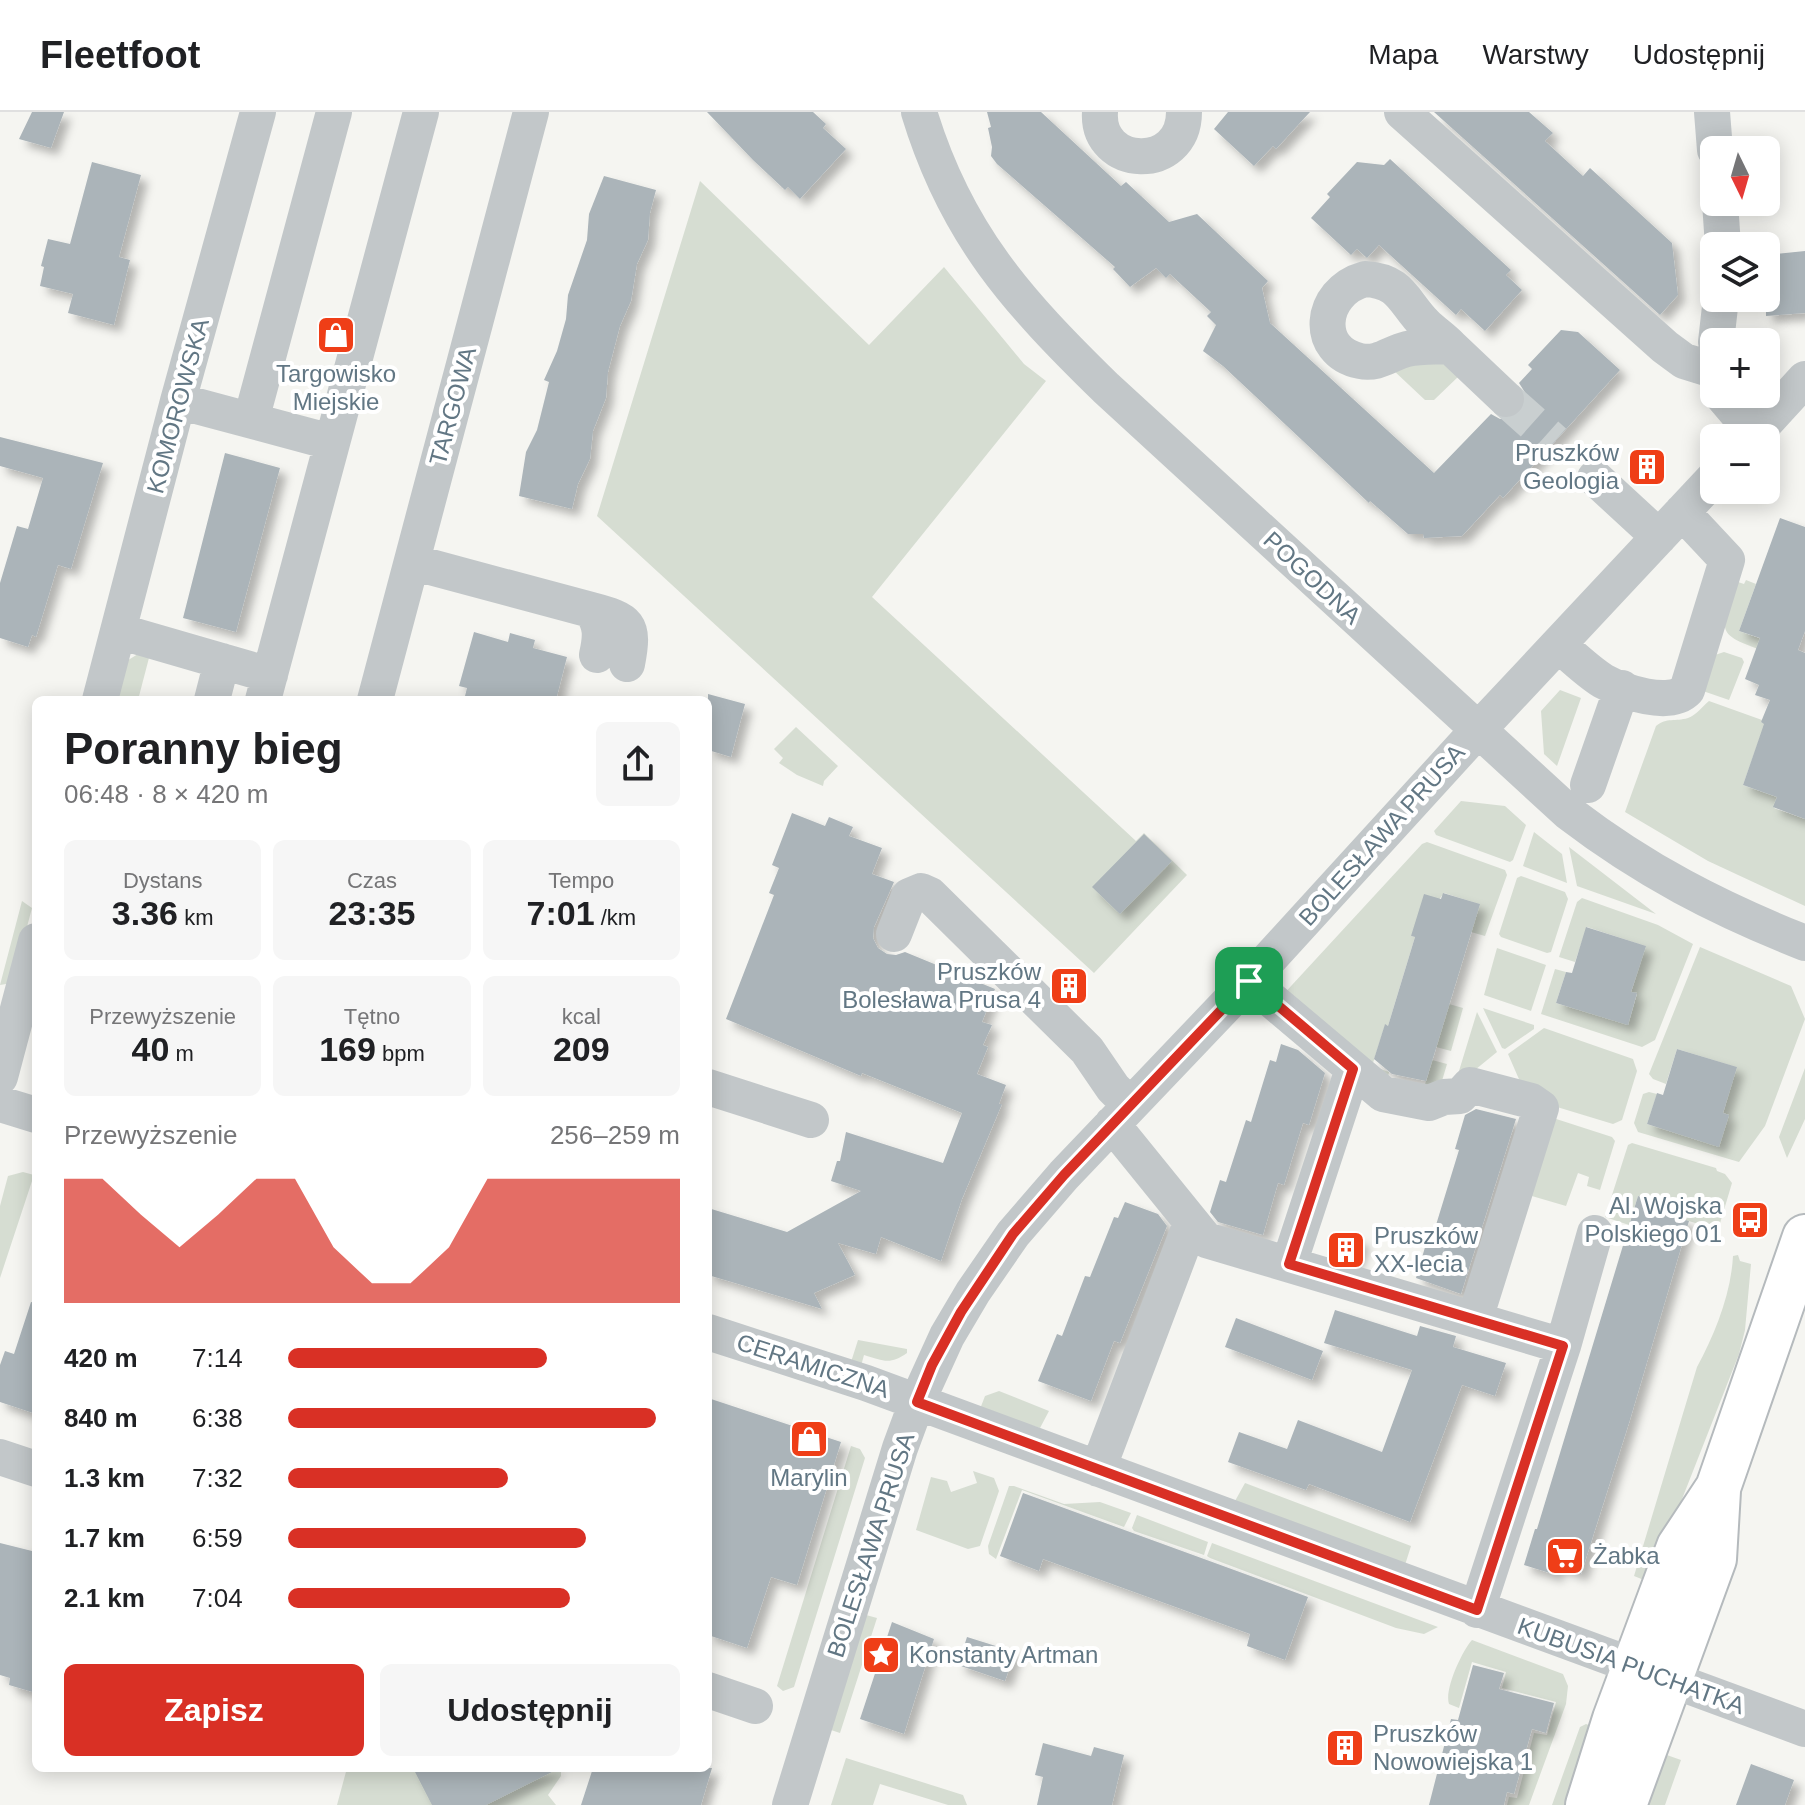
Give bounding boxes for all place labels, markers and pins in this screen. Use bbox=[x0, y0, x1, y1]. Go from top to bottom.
shop icon: Targowisko Miejskie bbox=[315, 314, 357, 356]
place label: Targowisko Miejskie bbox=[276, 360, 396, 415]
place label: Pruszków Geologia bbox=[1515, 439, 1620, 494]
building icon: Pruszków Geologia bbox=[1626, 446, 1668, 488]
pin bbox=[1215, 947, 1283, 1015]
place label: Pruszków Bolesława Prusa 4 bbox=[842, 958, 1042, 1013]
building icon: Pruszków Bolesława Prusa 4 bbox=[1048, 965, 1090, 1007]
place label: Al. Wojska Polskiego 01 bbox=[1585, 1192, 1723, 1247]
bus stop icon: Al. Wojska Polskiego 01 bbox=[1729, 1199, 1771, 1241]
place label: Pruszków XX-lecia bbox=[1374, 1222, 1479, 1277]
building icon: Pruszków XX-lecia bbox=[1325, 1229, 1367, 1271]
shop icon: Marylin bbox=[788, 1418, 830, 1460]
place label: Marylin bbox=[770, 1464, 848, 1491]
supermarket icon: Żabka bbox=[1544, 1535, 1586, 1577]
place label: Żabka bbox=[1593, 1542, 1660, 1569]
place icon: Konstanty Artman bbox=[860, 1634, 902, 1676]
place label: Konstanty Artman bbox=[909, 1641, 1098, 1668]
place label: Pruszków Nowowiejska 1 bbox=[1373, 1720, 1533, 1775]
building icon: Pruszków Nowowiejska 1 bbox=[1324, 1727, 1366, 1769]

